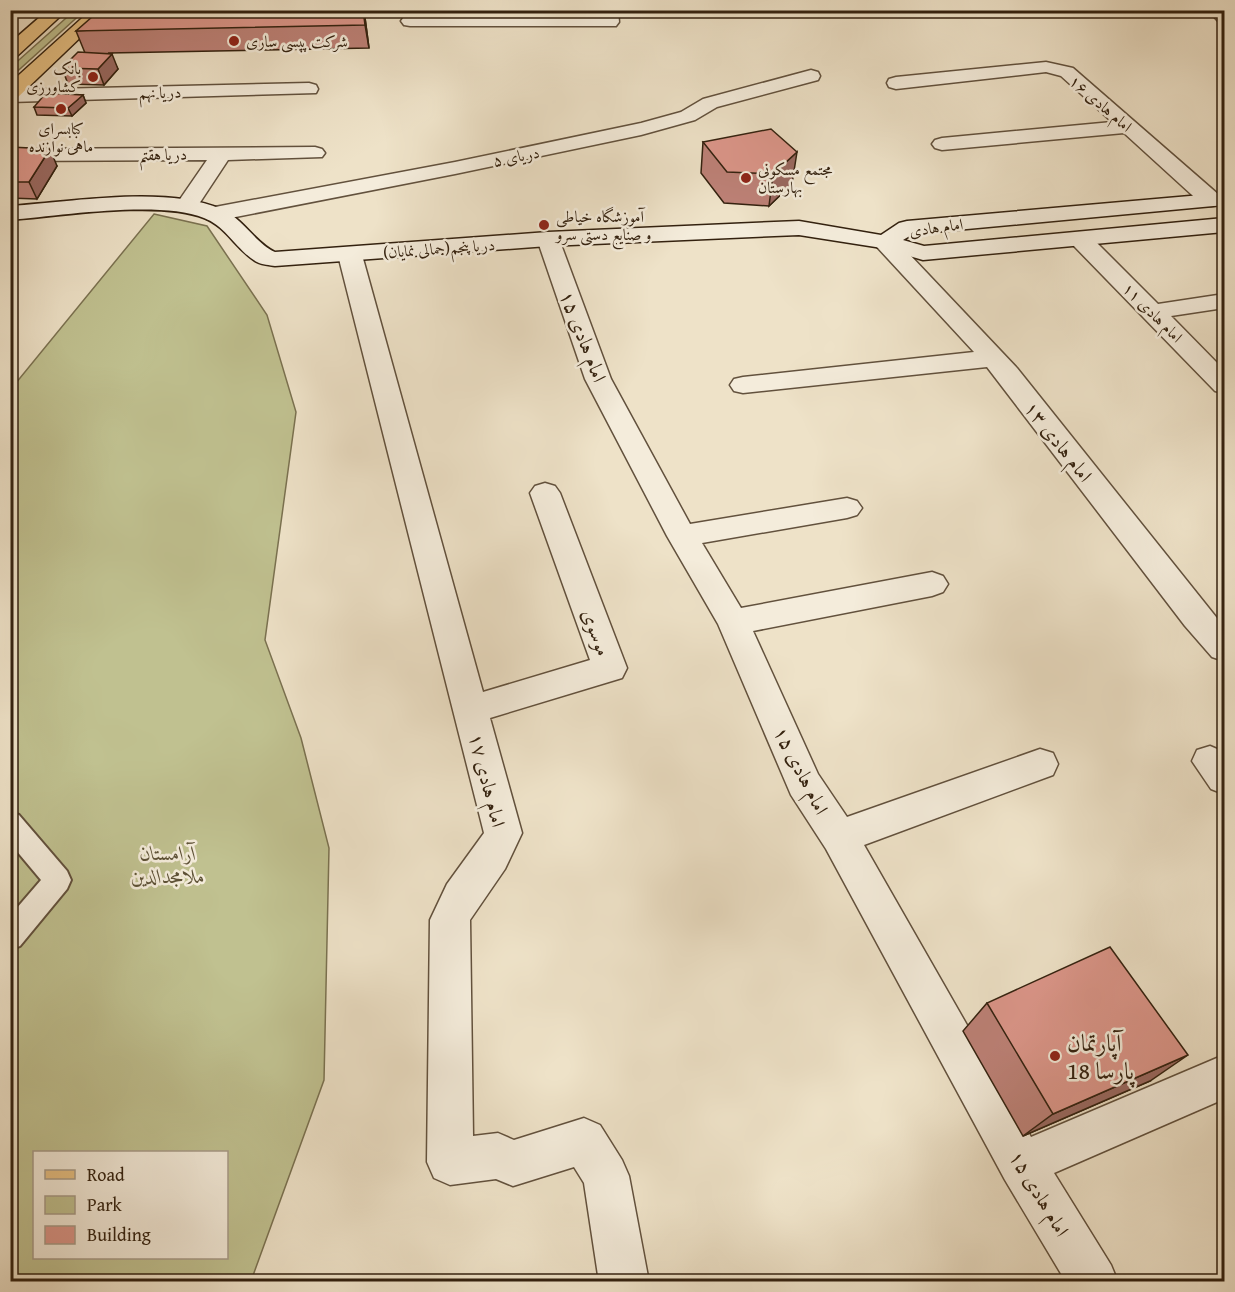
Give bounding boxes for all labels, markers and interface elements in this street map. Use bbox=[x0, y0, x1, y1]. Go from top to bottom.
place label: شرکت پپسی ساری bbox=[246, 29, 348, 53]
marker: شرکت پپسی ساری bbox=[227, 34, 241, 48]
place label: بانک کشاورزی bbox=[26, 56, 81, 98]
street label: امام هادی ۱۶ bbox=[1062, 69, 1138, 139]
marker: بانک کشاورزی bbox=[86, 70, 100, 84]
street label: دریا نهم bbox=[138, 80, 182, 108]
marker: کبابسرای ماهی نوازنده bbox=[54, 102, 68, 116]
place label: کبابسرای ماهی نوازنده bbox=[29, 116, 93, 158]
street label: دریای ۵ bbox=[490, 140, 542, 172]
street label: دریا هقتم bbox=[139, 142, 187, 171]
place label: مجتمع مسکونی بهارستان bbox=[758, 157, 833, 199]
marker: مجتمع مسکونی بهارستان bbox=[739, 171, 753, 185]
place label: آموزشگاه خیاطی و صنایع دستی سرو bbox=[554, 204, 651, 250]
street label: امام هادی bbox=[907, 211, 965, 246]
marker: آموزشگاه خیاطی و صنایع دستی سرو bbox=[537, 218, 551, 232]
street label: دریا پنجم(جمالی نمایان) bbox=[382, 232, 496, 268]
street label: امام هادی ١۱ bbox=[1115, 276, 1189, 350]
street label: امام هادی ۱۵ bbox=[550, 286, 615, 387]
street label: امام هادی ١٣ bbox=[1015, 394, 1100, 490]
street label: موسوی bbox=[575, 604, 619, 660]
street label: امام هادی ۱۵ bbox=[764, 721, 837, 821]
street label: امام هادی ۱۷ bbox=[458, 730, 514, 831]
park label: آرامستان ملامجدالدین bbox=[131, 838, 205, 890]
place label: آپارتمان پارسا 18 bbox=[1067, 1025, 1136, 1088]
marker: آپارتمان پارسا 18 bbox=[1048, 1049, 1062, 1063]
street label: امام هادی ۱۵ bbox=[999, 1144, 1077, 1244]
legend bbox=[33, 1151, 228, 1259]
text: Road bbox=[87, 1161, 125, 1188]
text: Park bbox=[87, 1191, 123, 1218]
text: Building bbox=[87, 1221, 151, 1248]

